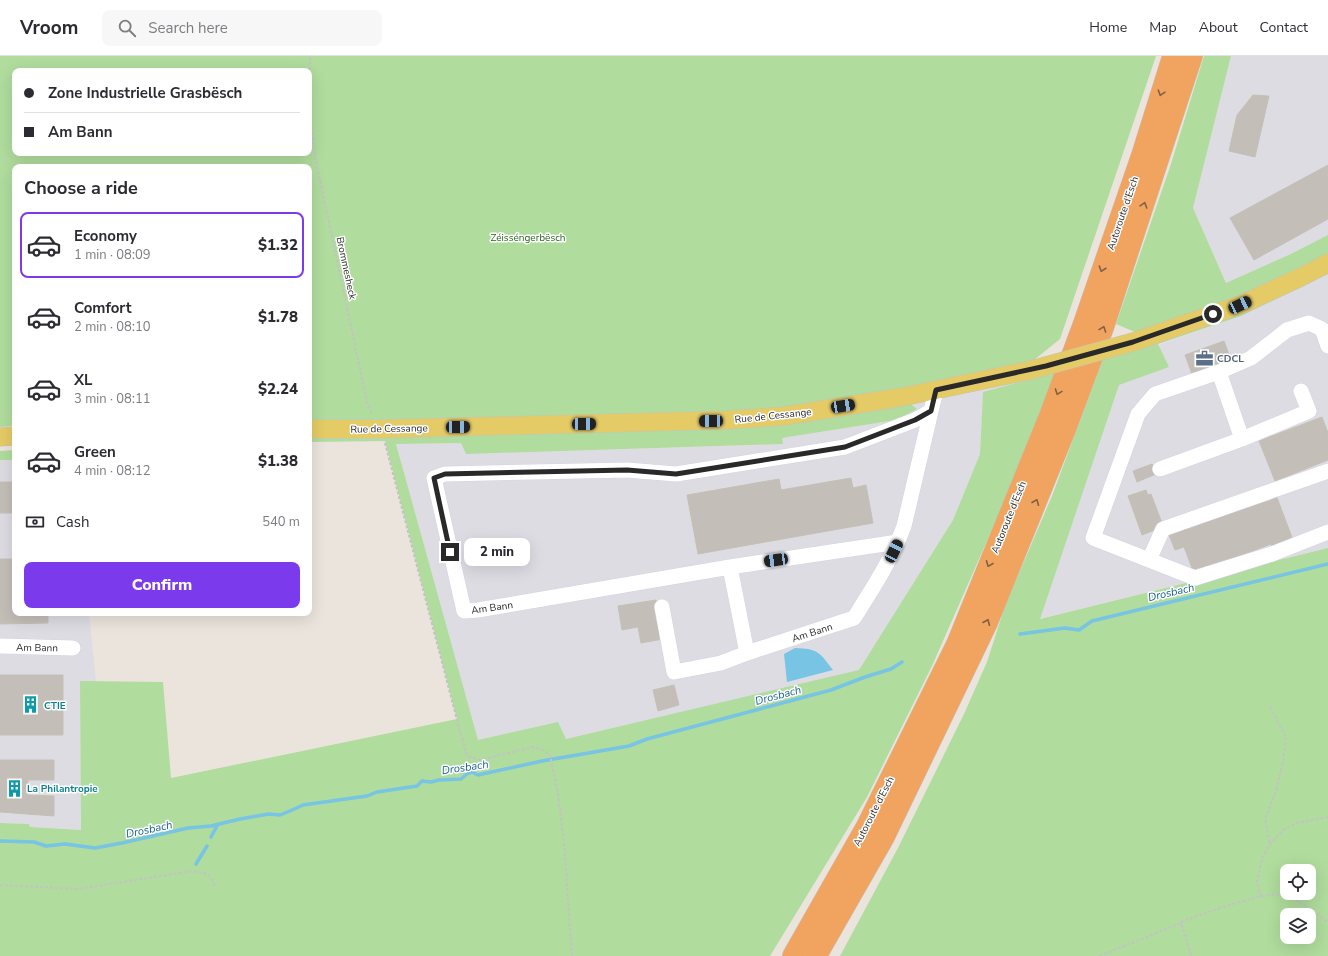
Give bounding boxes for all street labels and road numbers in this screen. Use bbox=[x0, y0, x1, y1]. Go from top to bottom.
street label: Autoroute d'Esch bbox=[1104, 175, 1142, 252]
street label: Brommesheck bbox=[333, 236, 360, 302]
street label: Rue de Cessange bbox=[734, 405, 812, 427]
street label: Rue de Cessange bbox=[350, 421, 428, 437]
street label: Autoroute d'Esch bbox=[988, 479, 1030, 556]
street label: Am Bann bbox=[470, 598, 514, 618]
street label: Am Bann bbox=[790, 620, 834, 646]
street label: Am Bann bbox=[16, 641, 58, 655]
street label: Autoroute d'Esch bbox=[850, 774, 898, 849]

